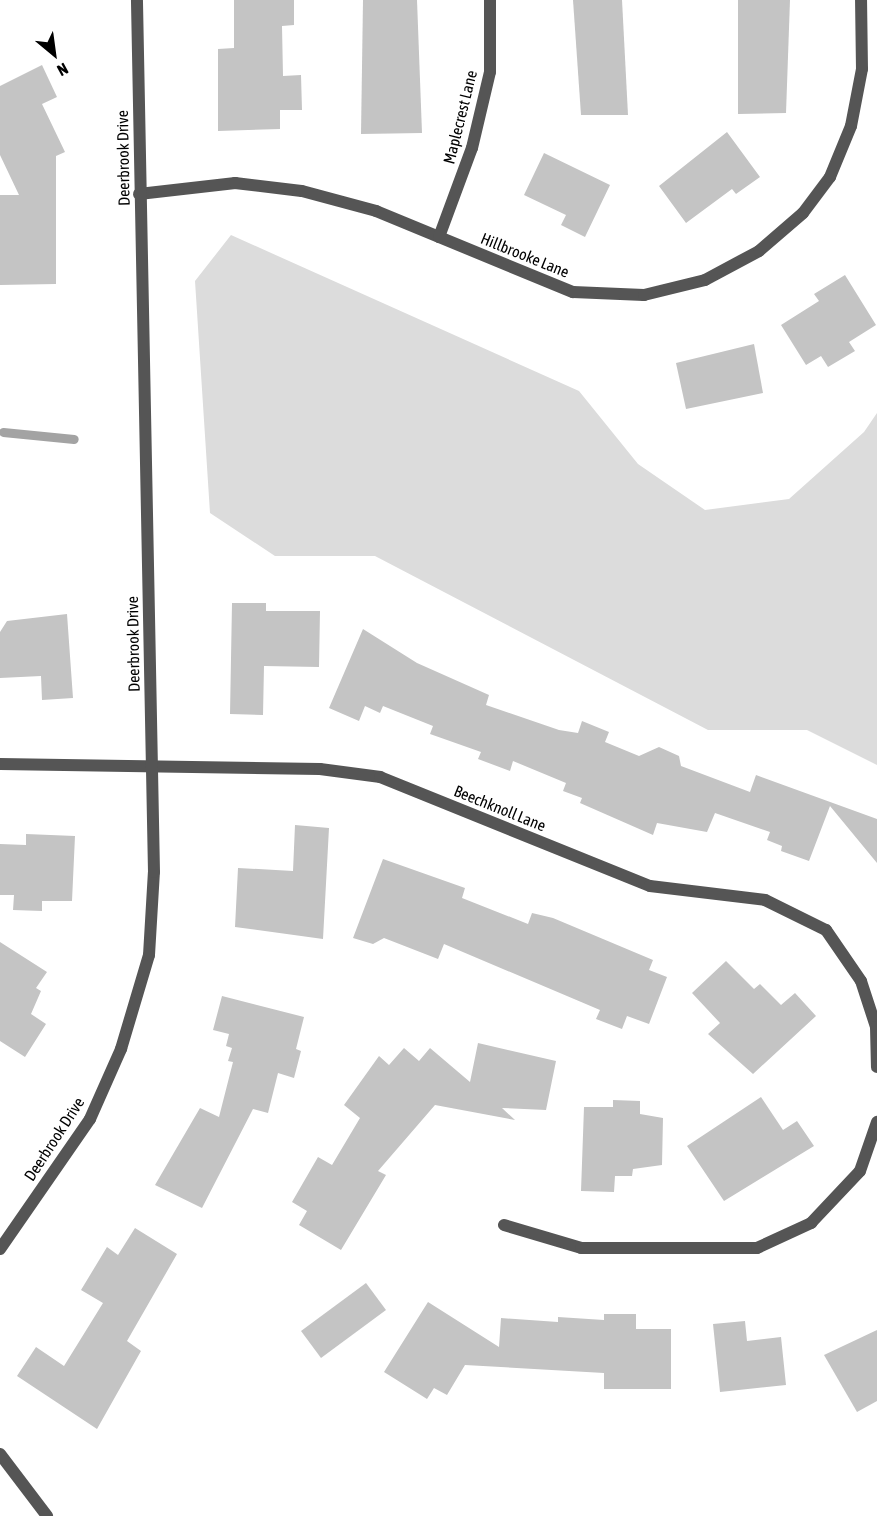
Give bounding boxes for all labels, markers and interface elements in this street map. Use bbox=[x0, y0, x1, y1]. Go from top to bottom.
north arrow bbox=[24, 24, 84, 84]
text: N bbox=[54, 60, 71, 80]
street label: Maplecrest Lane bbox=[439, 68, 481, 166]
street label: Deerbrook Drive bbox=[113, 110, 133, 206]
street label: Hillbrooke Lane bbox=[478, 229, 572, 281]
street label: Deerbrook Drive bbox=[123, 596, 143, 692]
street label: Beechknoll Lane bbox=[451, 781, 549, 835]
street label: Deerbrook Drive bbox=[20, 1094, 88, 1184]

